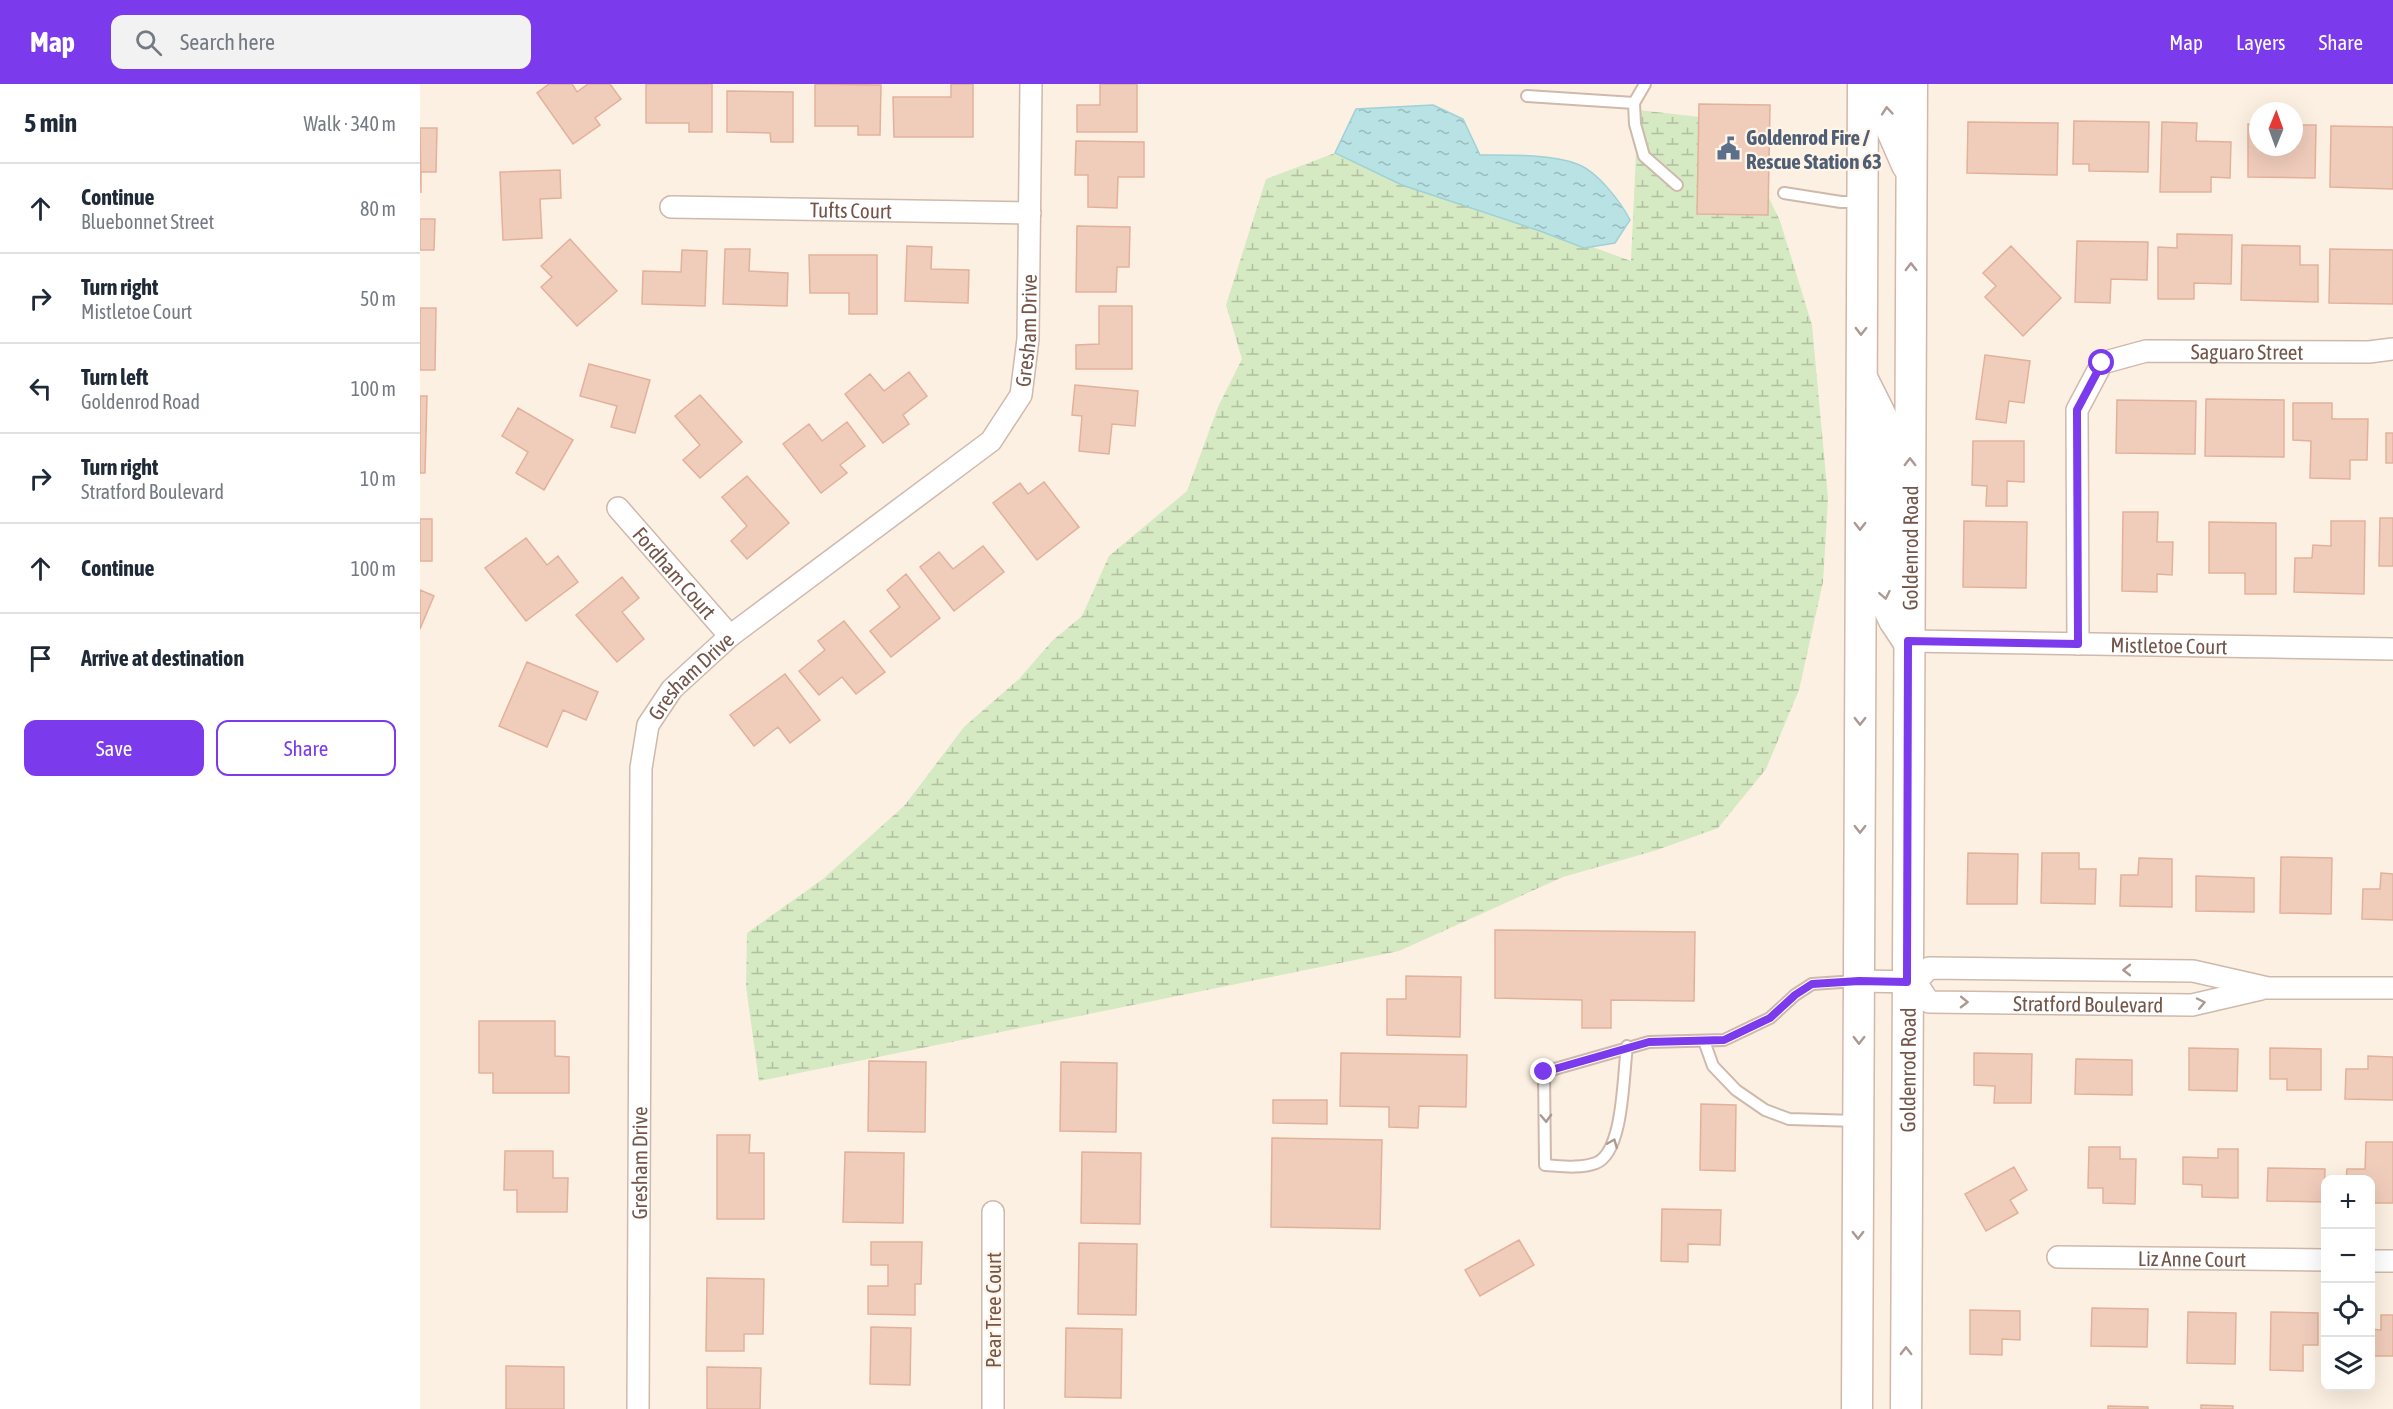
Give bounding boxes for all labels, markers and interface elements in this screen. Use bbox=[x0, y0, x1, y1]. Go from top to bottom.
search box bbox=[111, 15, 531, 69]
text: Map bbox=[30, 26, 75, 58]
icon: search bbox=[132, 26, 165, 59]
text: Search here bbox=[180, 29, 275, 55]
text: Map bbox=[2169, 30, 2203, 54]
text: Layers bbox=[2236, 30, 2286, 54]
text: Share bbox=[2319, 30, 2363, 54]
north arrow bbox=[2249, 102, 2303, 156]
one-way arrow bbox=[1881, 107, 1894, 116]
text: 5 min bbox=[24, 108, 77, 138]
text: Walk · 340 m bbox=[304, 112, 396, 135]
place label: Goldenrod Fire / Rescue Station 63 bbox=[1746, 125, 1882, 173]
public building icon: Goldenrod Fire / Rescue Station 63 bbox=[1715, 136, 1741, 162]
text: Continue bbox=[81, 184, 155, 210]
icon: ahead bbox=[24, 192, 57, 225]
text: 80 m bbox=[360, 197, 396, 220]
street label: Tufts Court bbox=[810, 197, 892, 223]
text: Bluebonnet Street bbox=[81, 210, 214, 233]
one-way arrow bbox=[1905, 262, 1917, 271]
text: Turn right bbox=[81, 274, 158, 300]
street label: Gresham Drive bbox=[1010, 274, 1041, 388]
icon: right bbox=[24, 282, 57, 315]
text: 50 m bbox=[360, 287, 396, 310]
text: Mistletoe Court bbox=[81, 300, 192, 323]
one-way arrow bbox=[1855, 327, 1867, 336]
street label: Saguaro Street bbox=[2191, 339, 2304, 364]
route start bbox=[2088, 349, 2114, 375]
text: Turn left bbox=[81, 364, 148, 390]
icon: left bbox=[24, 372, 57, 405]
text: 100 m bbox=[351, 377, 396, 400]
text: Goldenrod Road bbox=[81, 390, 200, 413]
text: Turn right bbox=[81, 454, 158, 480]
one-way arrow bbox=[1904, 457, 1916, 466]
icon: right bbox=[24, 462, 57, 495]
text: 10 m bbox=[360, 467, 396, 490]
text: Stratford Boulevard bbox=[81, 480, 224, 503]
street label: Goldenrod Road bbox=[1898, 485, 1922, 611]
street label: Fordham Court bbox=[628, 522, 721, 623]
one-way arrow bbox=[1854, 522, 1866, 531]
icon: ahead bbox=[24, 552, 57, 585]
text: Continue bbox=[81, 555, 155, 581]
text: 100 m bbox=[351, 557, 396, 580]
one-way arrow bbox=[1878, 590, 1891, 600]
street label: Gresham Drive bbox=[643, 627, 738, 724]
street label: Mistletoe Court bbox=[2110, 632, 2228, 658]
icon: arrive bbox=[24, 642, 57, 675]
text: Arrive at destination bbox=[81, 645, 244, 671]
one-way arrow bbox=[1854, 717, 1866, 726]
button: Save bbox=[24, 720, 204, 776]
button: Share bbox=[216, 720, 396, 776]
one-way arrow bbox=[1854, 825, 1866, 834]
one-way arrow bbox=[2123, 964, 2132, 976]
street label: Stratford Boulevard bbox=[2013, 991, 2163, 1017]
one-way arrow bbox=[1960, 996, 1969, 1009]
one-way arrow bbox=[2196, 997, 2206, 1010]
street label: Goldenrod Road bbox=[1895, 1007, 1920, 1133]
one-way arrow bbox=[1853, 1035, 1865, 1044]
route end bbox=[1530, 1058, 1556, 1084]
street label: Gresham Drive bbox=[627, 1106, 651, 1220]
one-way arrow bbox=[1540, 1114, 1552, 1123]
one-way arrow bbox=[1606, 1138, 1618, 1149]
map controls bbox=[2321, 1175, 2375, 1391]
button: + bbox=[2321, 1175, 2375, 1229]
button: − bbox=[2321, 1229, 2375, 1283]
one-way arrow bbox=[1852, 1230, 1864, 1239]
street label: Liz Anne Court bbox=[2138, 1246, 2246, 1271]
street label: Pear Tree Court bbox=[981, 1252, 1005, 1368]
button: locate bbox=[2321, 1283, 2375, 1337]
button: layers bbox=[2321, 1337, 2375, 1391]
one-way arrow bbox=[1900, 1346, 1912, 1355]

